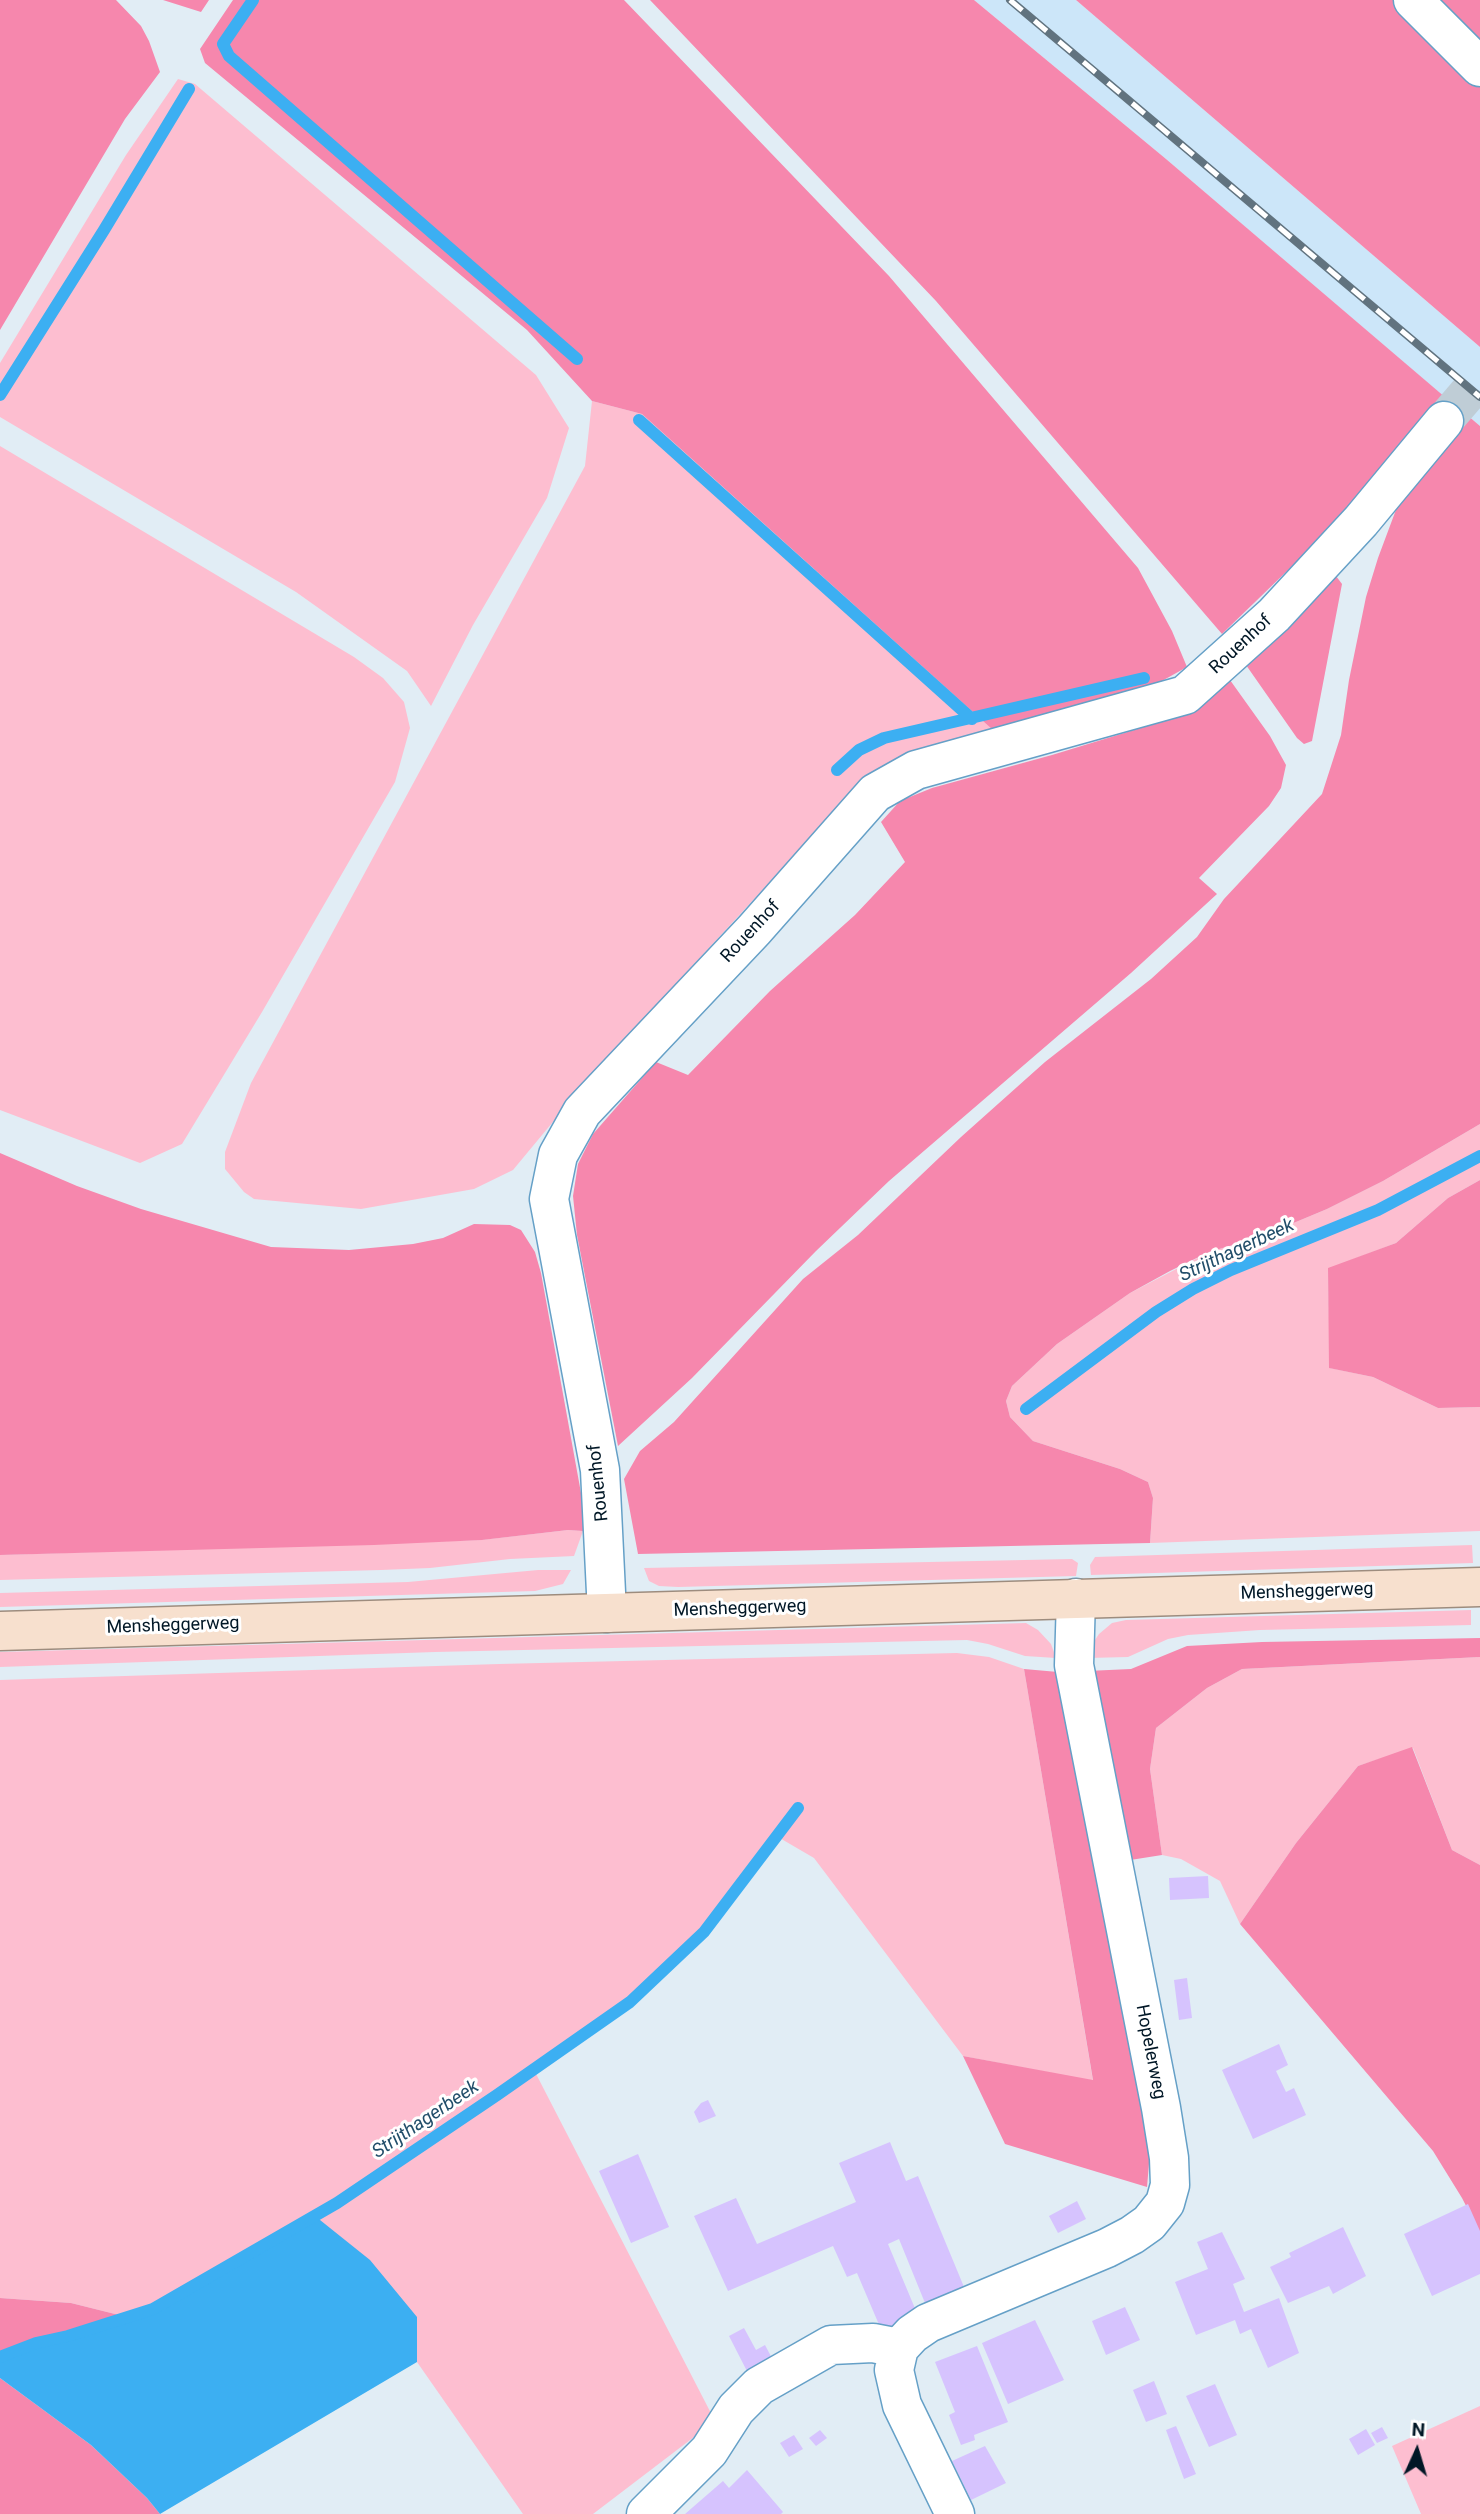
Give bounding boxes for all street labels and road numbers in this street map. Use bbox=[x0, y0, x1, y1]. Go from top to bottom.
street label: Rouenhof bbox=[1205, 611, 1277, 679]
street label: Rouenhof bbox=[717, 896, 785, 968]
street label: Rouenhof bbox=[584, 1443, 614, 1523]
street label: Mensheggerweg bbox=[1240, 1579, 1374, 1605]
street label: Mensheggerweg bbox=[673, 1596, 807, 1622]
street label: Mensheggerweg bbox=[106, 1613, 240, 1639]
street label: Hopelerweg bbox=[1130, 2003, 1170, 2101]

